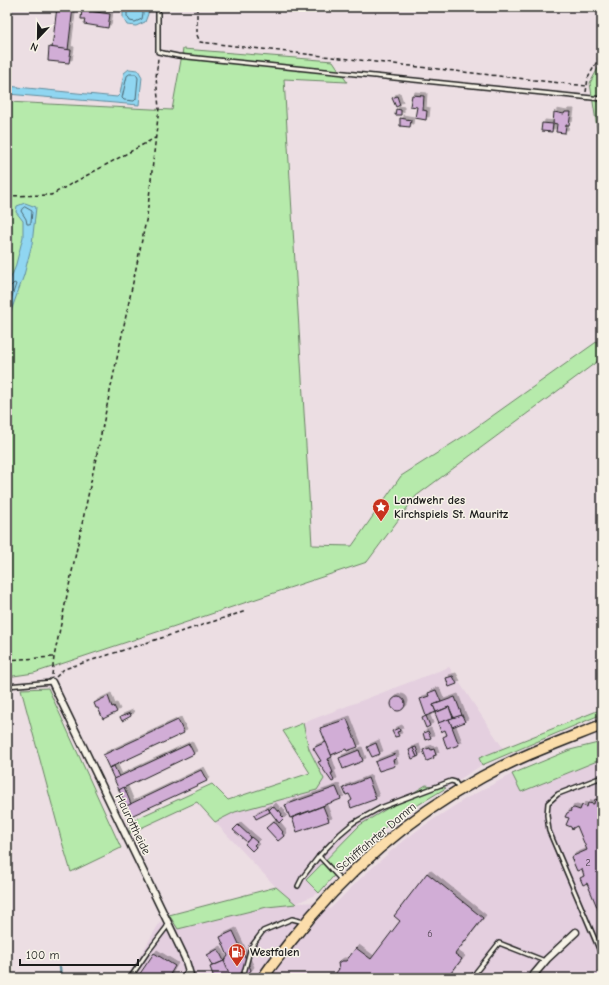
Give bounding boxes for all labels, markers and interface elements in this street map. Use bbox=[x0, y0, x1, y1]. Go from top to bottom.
north arrow bbox=[18, 18, 58, 58]
text: N bbox=[29, 39, 40, 54]
place label: Landwehr des Kirchspiels St. Mauritz bbox=[394, 493, 509, 521]
place icon: Landwehr des Kirchspiels St. Mauritz bbox=[371, 497, 391, 522]
street label: Haurottheide bbox=[112, 791, 154, 857]
street label: Schifffahrter Damm bbox=[333, 799, 419, 875]
house number: 2 bbox=[585, 857, 591, 869]
house number: 6 bbox=[427, 928, 433, 940]
scale bar bbox=[20, 941, 138, 967]
fuel station icon: Westfalen bbox=[227, 942, 247, 967]
place label: Westfalen bbox=[250, 945, 299, 959]
text: 100 m bbox=[26, 948, 59, 962]

